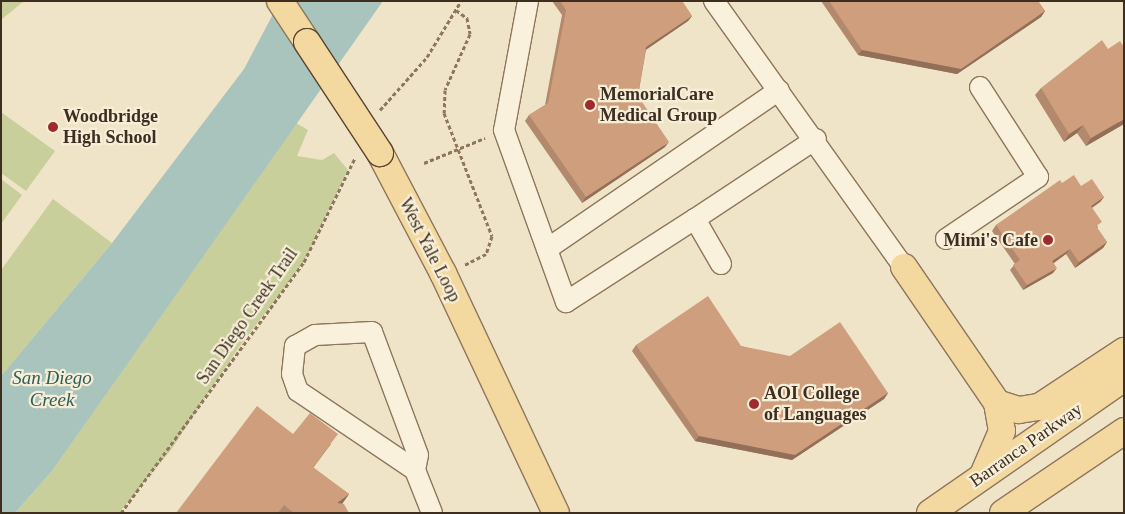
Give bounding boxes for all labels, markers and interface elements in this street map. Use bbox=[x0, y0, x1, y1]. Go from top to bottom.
place label: MemorialCare Medical Group bbox=[600, 84, 717, 126]
marker: MemorialCare Medical Group bbox=[584, 99, 596, 111]
place label: Woodbridge High School bbox=[63, 106, 158, 148]
marker: Woodbridge High School bbox=[47, 121, 59, 133]
street label: West Yale Loop bbox=[394, 194, 466, 306]
place label: Mimi's Cafe bbox=[944, 229, 1038, 251]
marker: Mimi's Cafe bbox=[1042, 234, 1054, 246]
street label: San Diego Creek Trail bbox=[192, 244, 302, 388]
water label: San Diego Creek bbox=[12, 367, 92, 411]
place label: AOI College of Languages bbox=[764, 383, 867, 426]
marker: AOI College of Languages bbox=[748, 398, 760, 410]
street label: Barranca Parkway bbox=[966, 398, 1086, 492]

